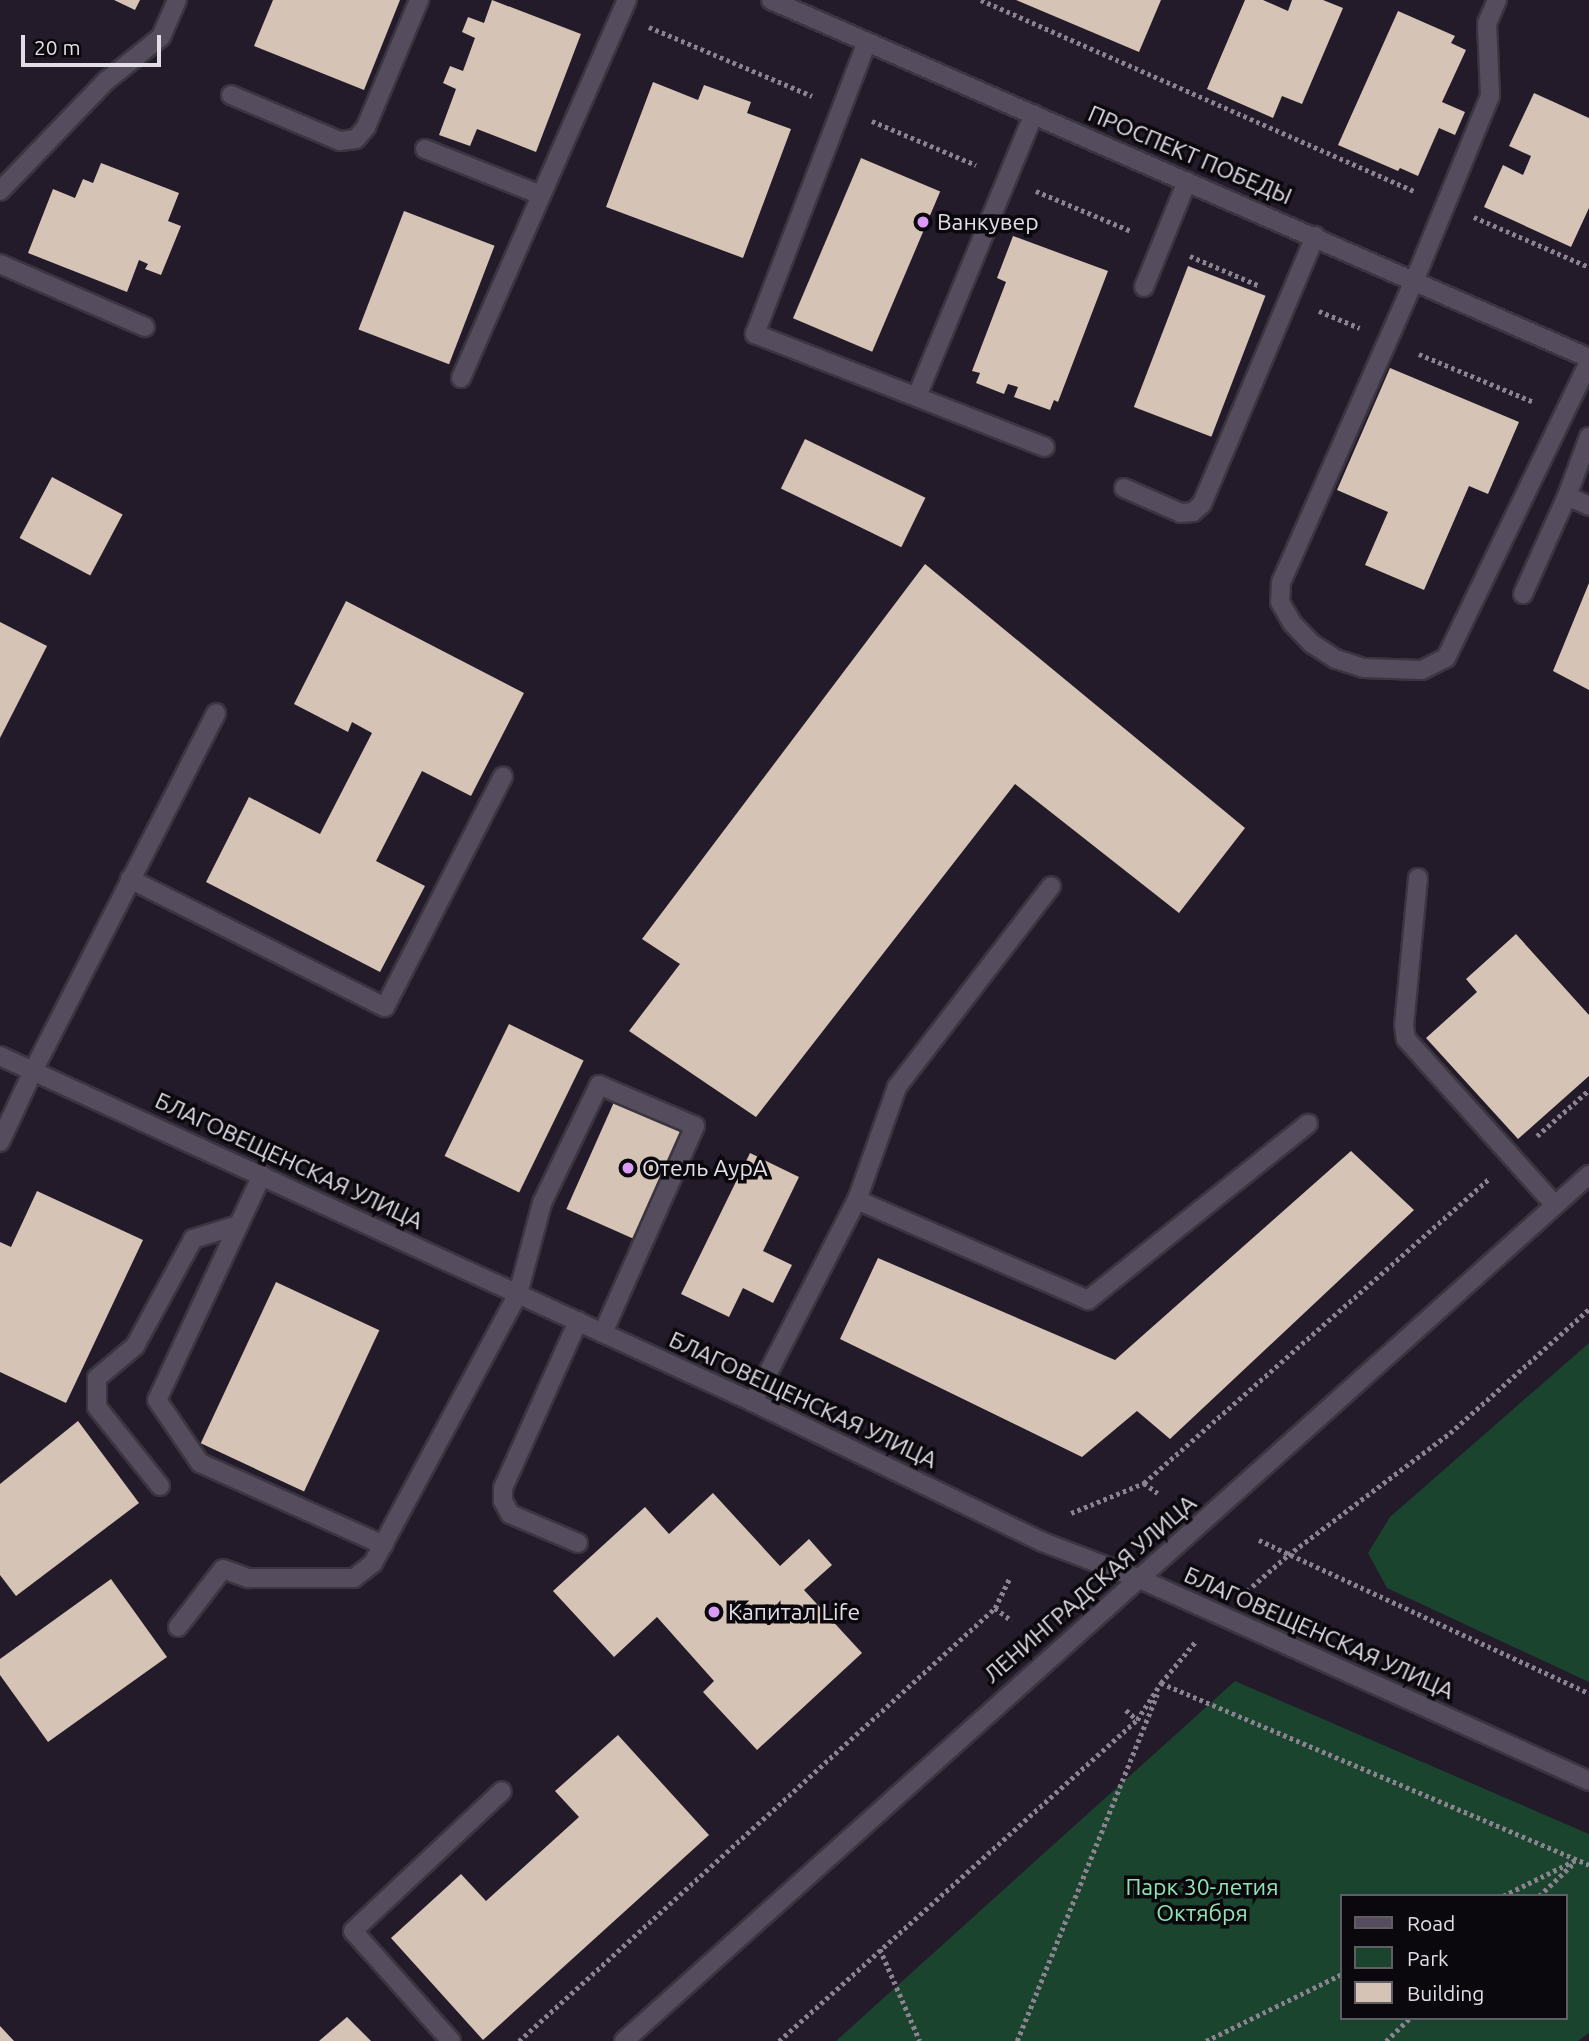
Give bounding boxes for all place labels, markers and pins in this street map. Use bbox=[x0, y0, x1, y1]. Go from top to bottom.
place label: Ванкувер bbox=[937, 208, 1039, 236]
marker: Ванкувер bbox=[915, 214, 931, 230]
place label: Отель АурА bbox=[642, 1154, 768, 1182]
marker: Отель АурА bbox=[620, 1160, 636, 1176]
place label: Капитал Life bbox=[728, 1598, 860, 1626]
marker: Капитал Life bbox=[706, 1604, 722, 1620]

